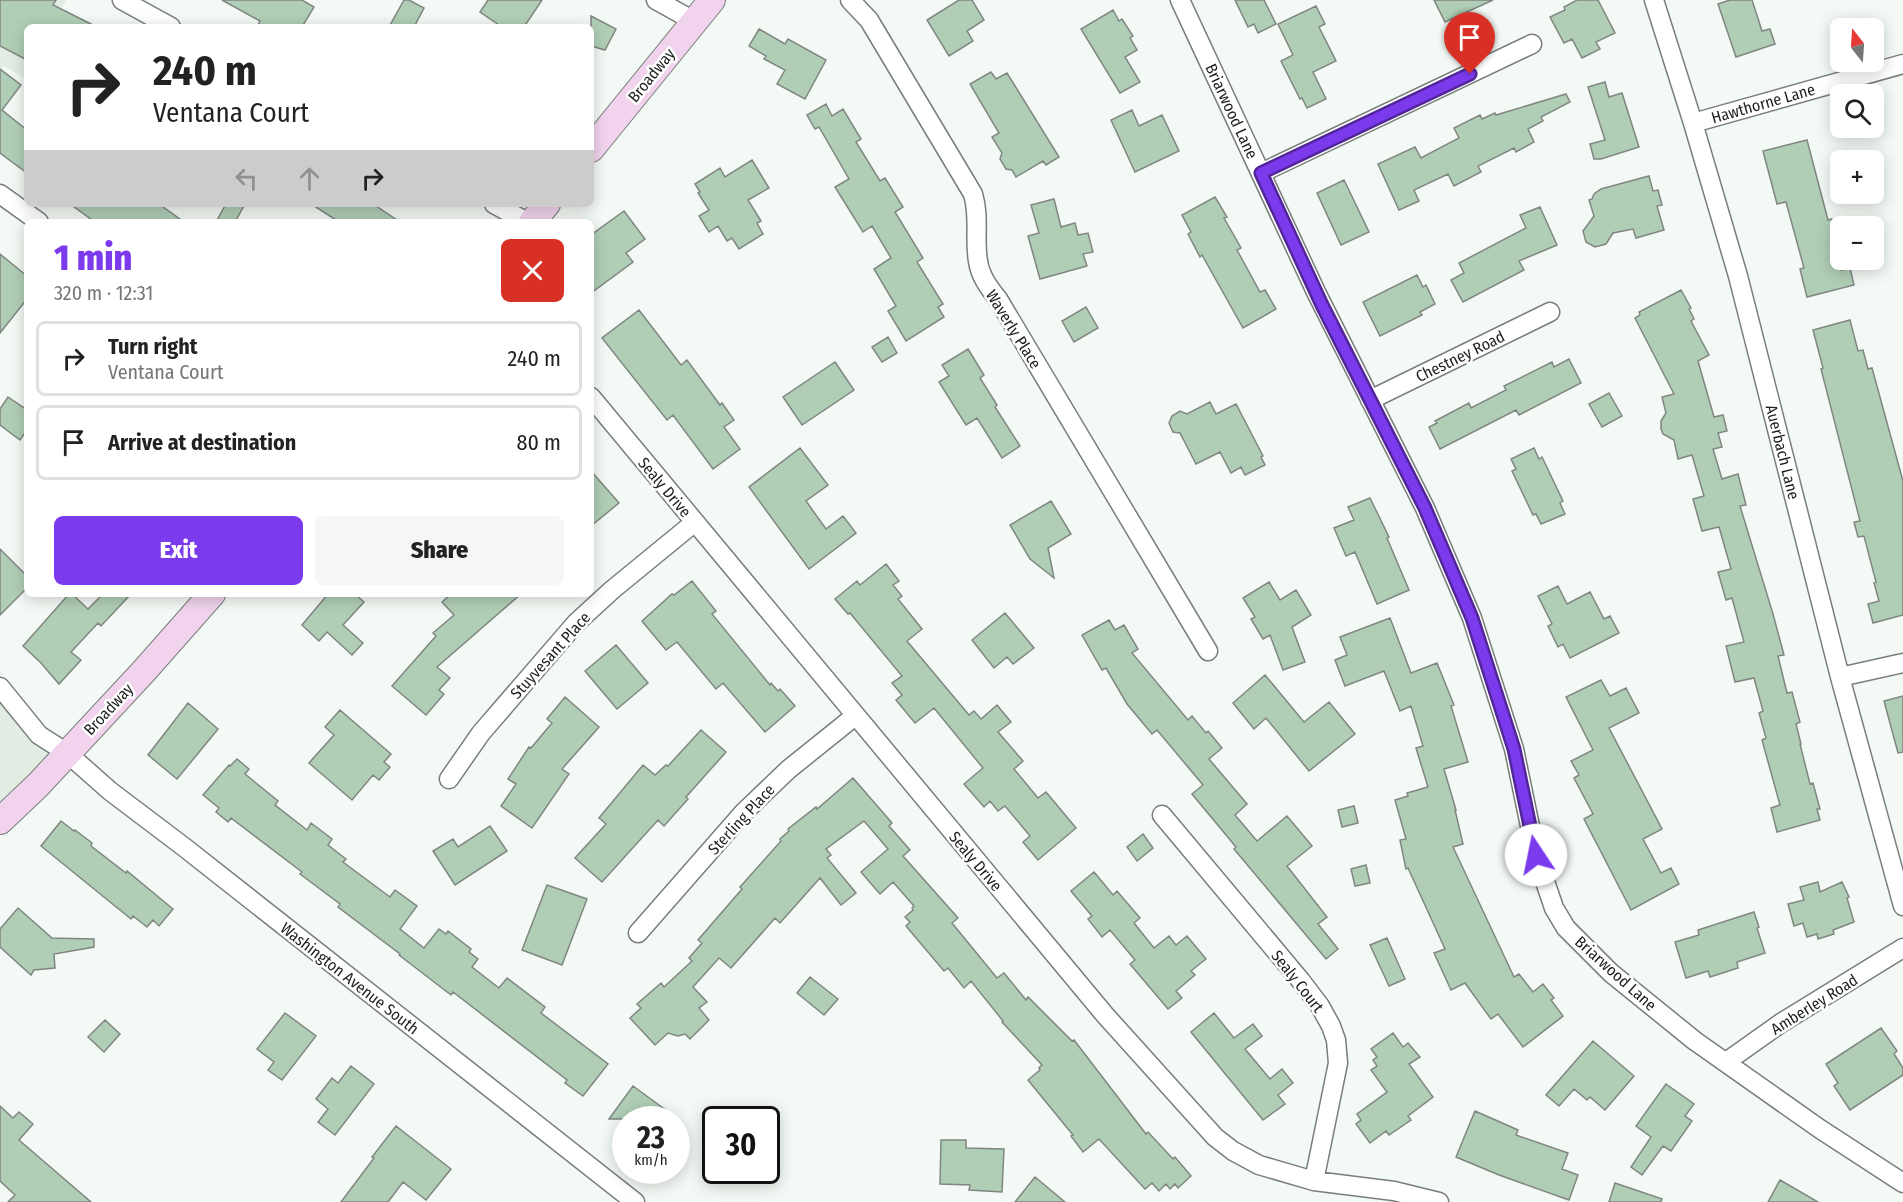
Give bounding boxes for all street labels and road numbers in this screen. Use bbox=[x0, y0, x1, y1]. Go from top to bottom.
street label: Broadway bbox=[624, 44, 679, 106]
street label: Briarwood Lane bbox=[1201, 61, 1262, 162]
street label: Hawthorne Lane bbox=[1709, 80, 1817, 127]
street label: Waverly Place bbox=[982, 286, 1045, 372]
street label: Chestney Road bbox=[1413, 327, 1508, 386]
street label: Auerbach Lane bbox=[1762, 403, 1803, 501]
street label: Sealy Drive bbox=[634, 454, 695, 521]
street label: Stuyvesant Place bbox=[506, 608, 594, 703]
street label: Broadway bbox=[80, 679, 138, 739]
street label: Sterling Place bbox=[704, 780, 779, 858]
street label: Sealy Drive bbox=[945, 828, 1006, 895]
street label: Washington Avenue South bbox=[277, 918, 423, 1038]
street label: Briarwood Lane bbox=[1571, 932, 1660, 1015]
street label: Sealy Court bbox=[1267, 946, 1328, 1017]
street label: Amberley Road bbox=[1767, 970, 1861, 1039]

